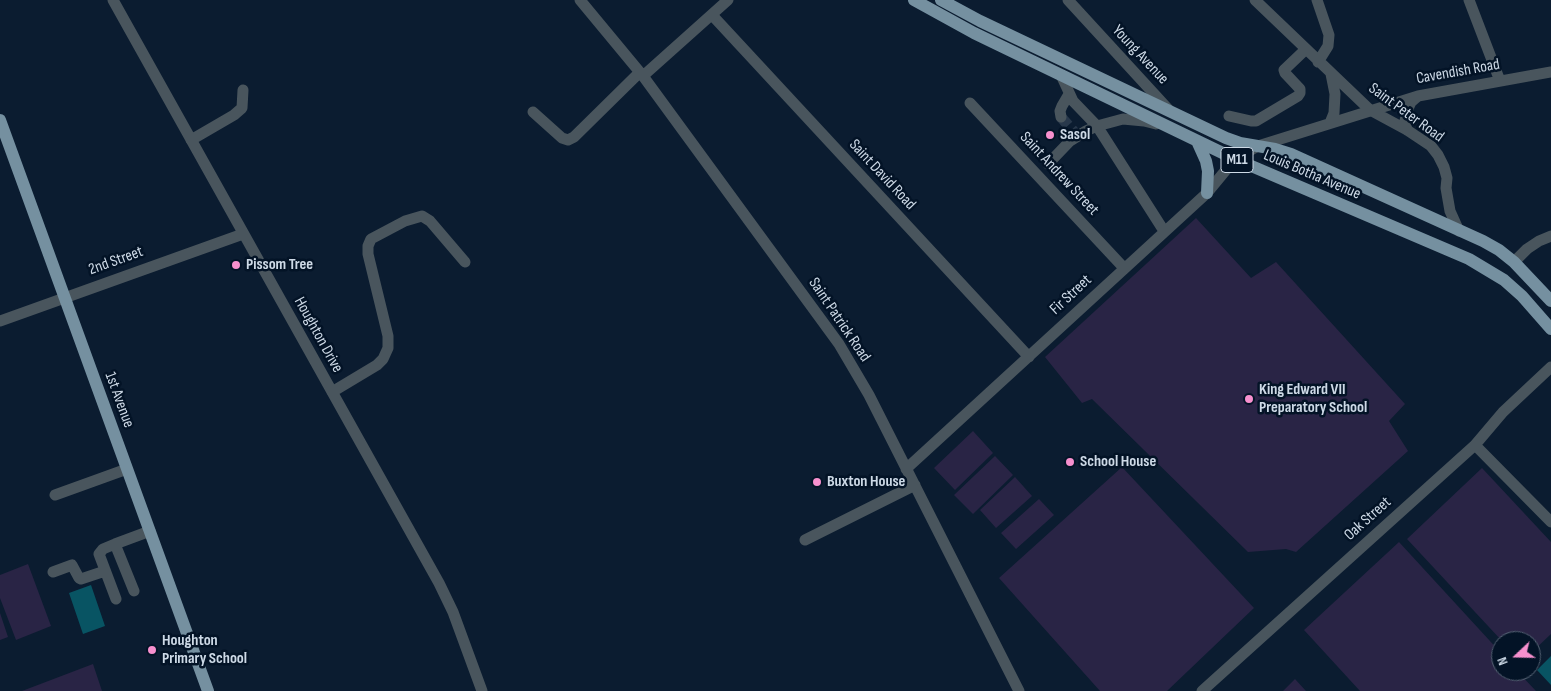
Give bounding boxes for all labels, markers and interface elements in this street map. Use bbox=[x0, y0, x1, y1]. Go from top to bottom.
street label: Young Avenue bbox=[1108, 21, 1172, 89]
street label: Cavendish Road bbox=[1415, 55, 1501, 89]
street label: Saint Peter Road bbox=[1365, 79, 1447, 147]
place label: Sasol bbox=[1060, 125, 1090, 145]
street label: Saint Andrew Street bbox=[1015, 128, 1103, 220]
marker: Sasol bbox=[1044, 129, 1056, 141]
street label: Saint David Road bbox=[845, 136, 919, 214]
street label: Louis Botha Avenue bbox=[1261, 146, 1363, 204]
road number: M11 bbox=[1221, 148, 1253, 172]
street label: 2nd Street bbox=[86, 242, 146, 280]
place label: Pissom Tree bbox=[246, 255, 313, 275]
marker: Pissom Tree bbox=[230, 259, 242, 271]
street label: Fir Street bbox=[1046, 271, 1096, 319]
street label: Saint Patrick Road bbox=[804, 274, 874, 366]
street label: Houghton Drive bbox=[289, 294, 347, 376]
street label: 1st Avenue bbox=[100, 370, 138, 430]
place label: King Edward VII Preparatory School bbox=[1259, 380, 1367, 418]
marker: King Edward VII Preparatory School bbox=[1243, 393, 1255, 405]
place label: School House bbox=[1080, 452, 1156, 472]
marker: School House bbox=[1064, 456, 1076, 468]
place label: Buxton House bbox=[827, 472, 905, 492]
marker: Buxton House bbox=[811, 476, 823, 488]
street label: Oak Street bbox=[1341, 493, 1395, 545]
place label: Houghton Primary School bbox=[162, 631, 247, 669]
north arrow bbox=[1491, 631, 1541, 681]
marker: Houghton Primary School bbox=[146, 644, 158, 656]
text: N bbox=[1493, 655, 1512, 668]

